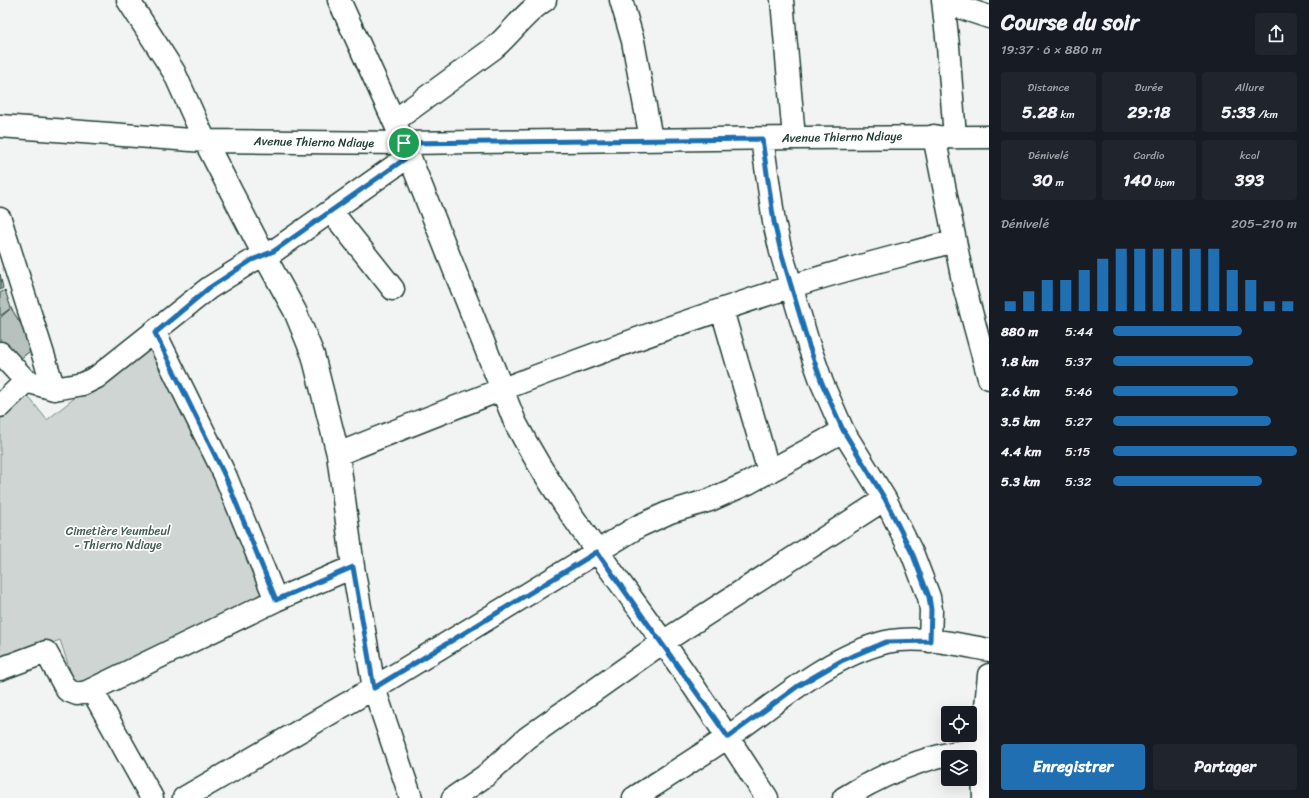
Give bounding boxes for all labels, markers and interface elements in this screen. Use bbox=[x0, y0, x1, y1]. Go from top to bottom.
text: Course du soir bbox=[1001, 3, 1139, 42]
button: share bbox=[1255, 13, 1297, 55]
text: 19:37 · 6 × 880 m bbox=[1001, 38, 1102, 61]
text: Distance bbox=[1027, 78, 1069, 97]
text: Durée bbox=[1135, 78, 1163, 97]
text: Allure bbox=[1235, 78, 1264, 97]
text: 5.28 bbox=[1022, 97, 1058, 127]
text: 29:18 bbox=[1128, 97, 1170, 127]
text: 5:33 bbox=[1221, 97, 1255, 127]
text: km bbox=[1058, 105, 1075, 124]
text: /km bbox=[1255, 105, 1278, 124]
street label: Avenue Thierno Ndiaye bbox=[781, 125, 903, 149]
pin bbox=[387, 126, 421, 160]
street label: Avenue Thierno Ndiaye bbox=[253, 130, 375, 154]
icon: arrive bbox=[393, 132, 415, 154]
text: Dénivelé bbox=[1028, 146, 1069, 165]
text: Cardio bbox=[1133, 146, 1165, 165]
text: kcal bbox=[1240, 146, 1260, 165]
text: 30 bbox=[1033, 165, 1053, 195]
text: 140 bbox=[1123, 165, 1152, 195]
text: 393 bbox=[1235, 165, 1264, 195]
text: m bbox=[1053, 173, 1064, 192]
text: bpm bbox=[1152, 173, 1175, 192]
text: Dénivelé bbox=[1001, 212, 1049, 235]
text: 205–210 m bbox=[1231, 212, 1297, 235]
text: 880 m bbox=[1001, 320, 1038, 343]
text: 5:44 bbox=[1065, 320, 1093, 343]
text: 1.8 km bbox=[1001, 350, 1039, 373]
text: 5:37 bbox=[1065, 350, 1091, 373]
text: 2.6 km bbox=[1001, 380, 1040, 403]
text: 5:46 bbox=[1065, 380, 1092, 403]
text: 3.5 km bbox=[1001, 410, 1040, 433]
text: 5:27 bbox=[1065, 410, 1092, 433]
text: 4.4 km bbox=[1001, 440, 1041, 463]
text: 5:15 bbox=[1065, 440, 1090, 463]
text: 5.3 km bbox=[1001, 470, 1040, 493]
text: 5:32 bbox=[1065, 470, 1092, 493]
park label: Cimetière Yeumbeul - Thierno Ndiaye bbox=[66, 520, 171, 556]
map controls bbox=[941, 706, 977, 786]
button: locate bbox=[941, 706, 977, 742]
button: Enregistrer bbox=[1001, 744, 1145, 790]
button: Partager bbox=[1153, 744, 1297, 790]
button: layers bbox=[941, 750, 977, 786]

